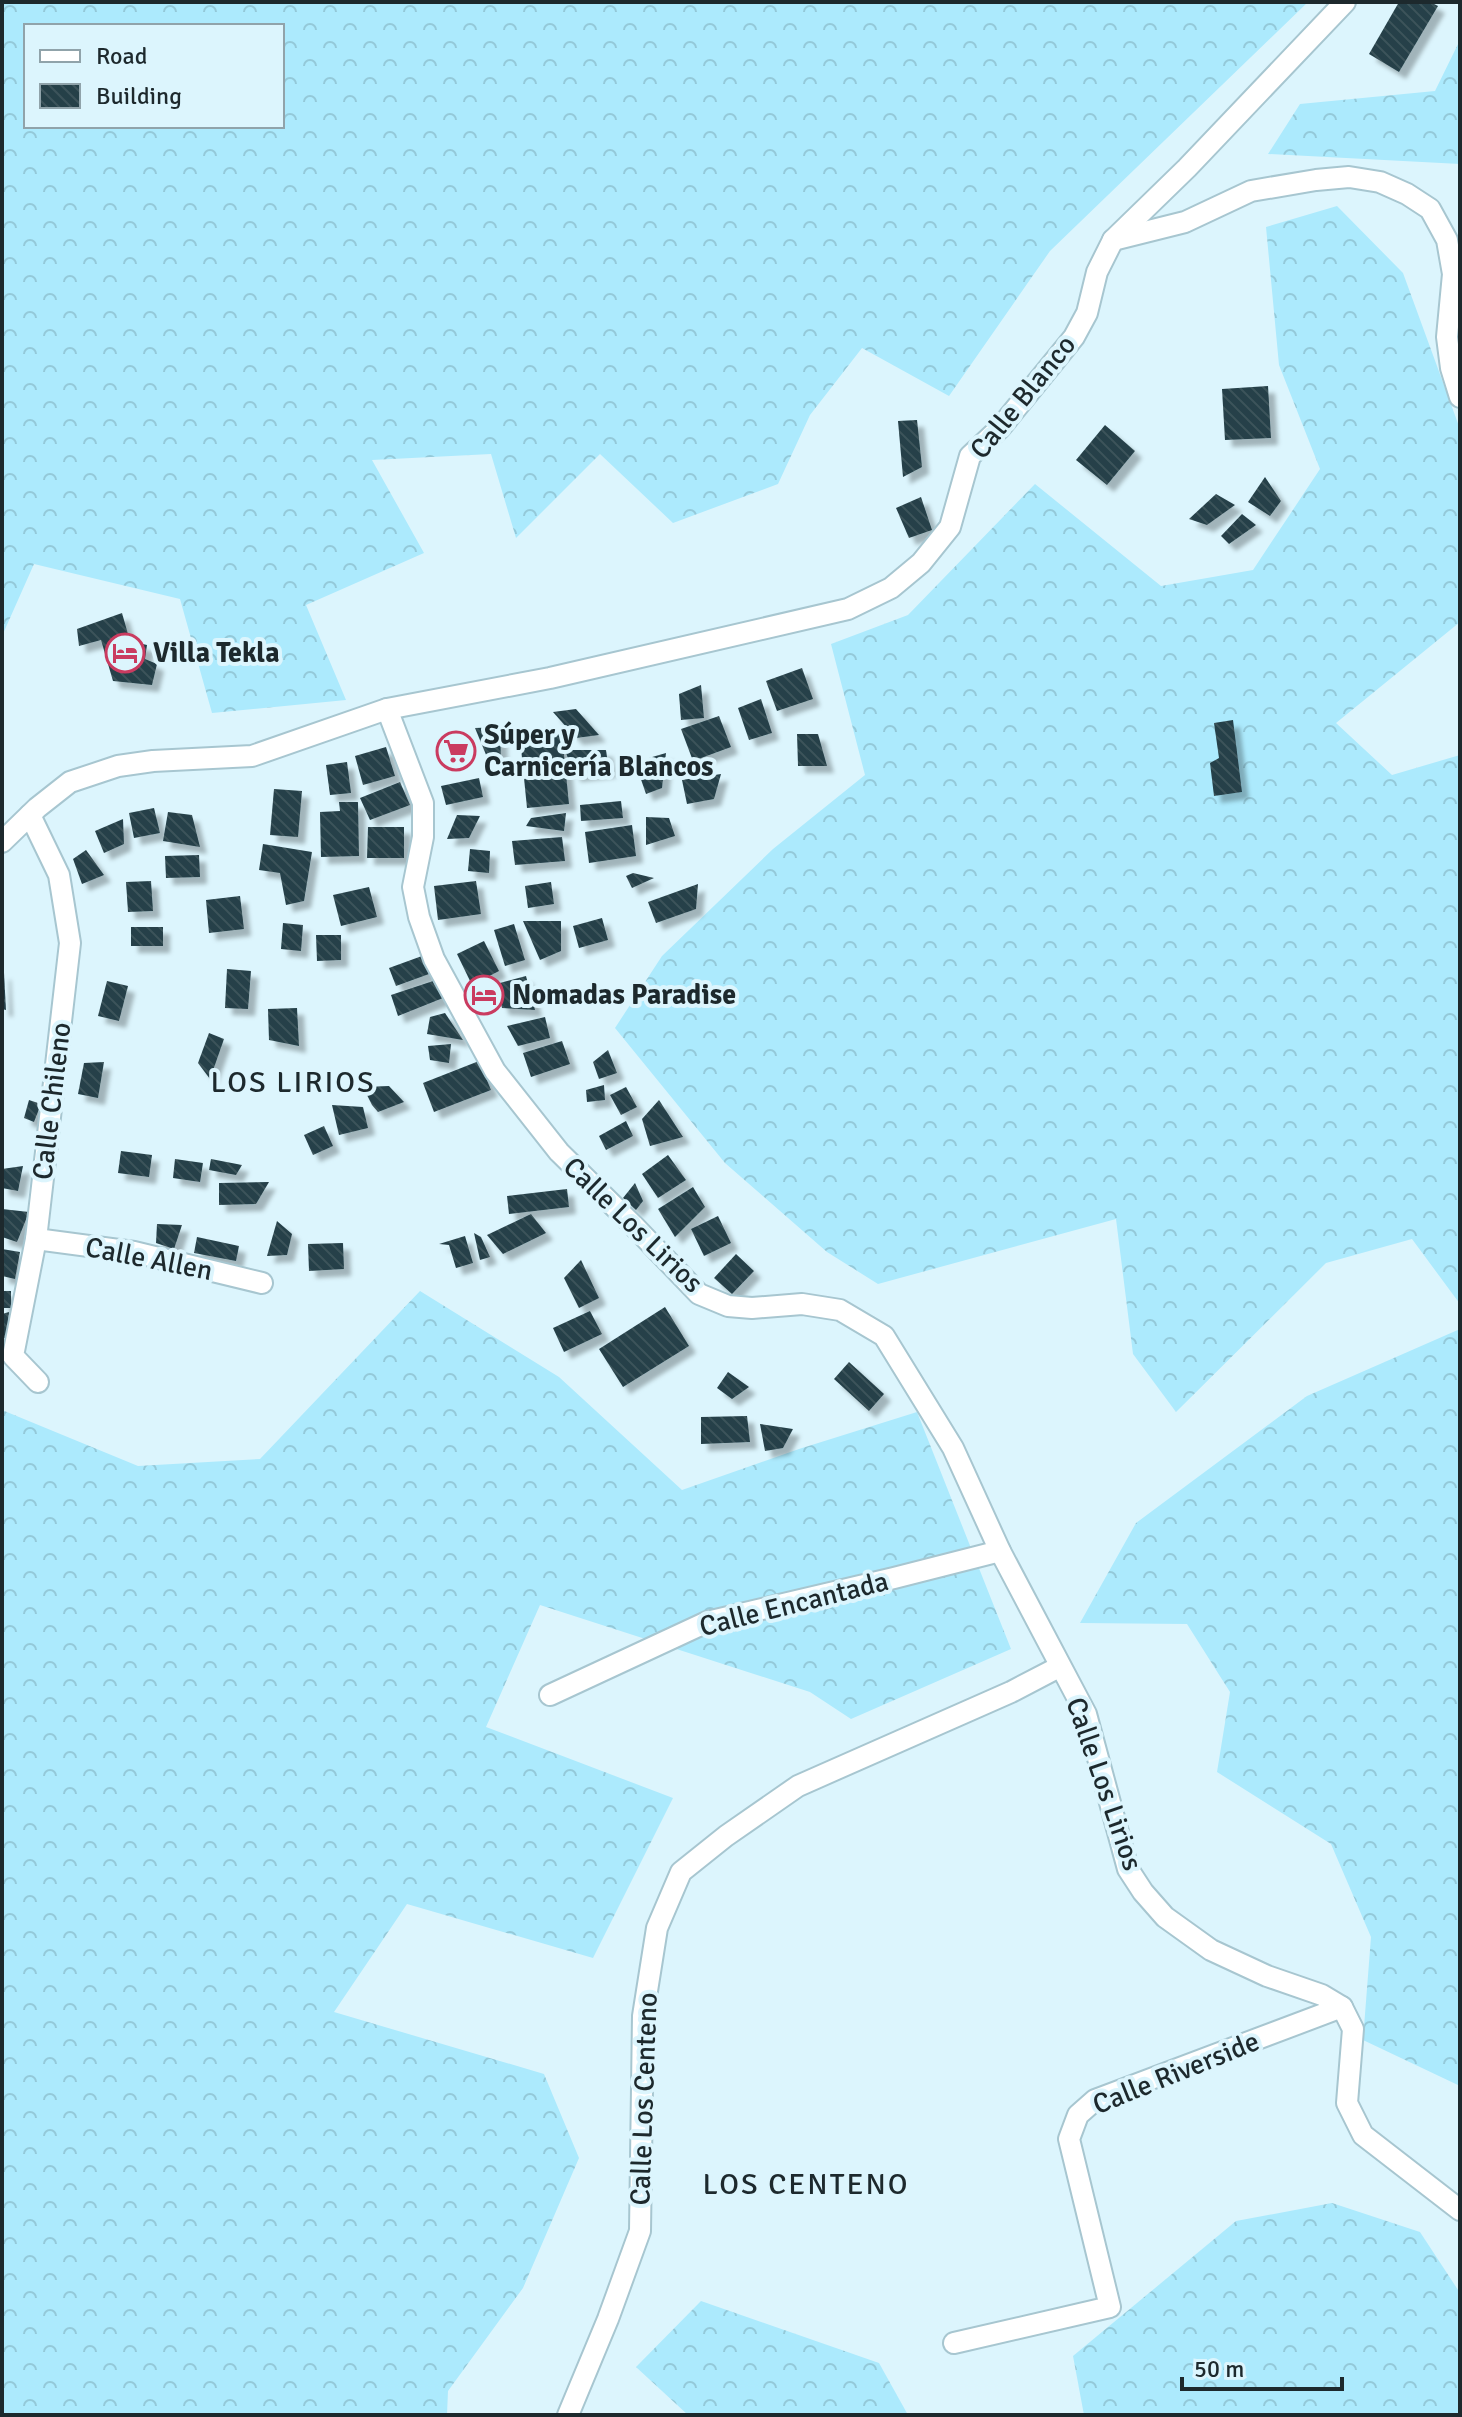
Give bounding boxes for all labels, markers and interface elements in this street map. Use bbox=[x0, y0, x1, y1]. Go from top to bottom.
legend bbox=[24, 24, 284, 128]
text: Road bbox=[96, 41, 147, 71]
text: Building bbox=[96, 81, 182, 111]
street label: Calle Blanco bbox=[963, 328, 1083, 466]
hotel icon: Villa Tekla bbox=[104, 632, 146, 674]
place label: Villa Tekla bbox=[153, 636, 280, 670]
place label: Súper y Carnicería Blancos bbox=[484, 718, 714, 784]
supermarket icon: Súper y Carnicería Blancos bbox=[435, 730, 477, 772]
hotel icon: Nomadas Paradise bbox=[463, 974, 505, 1016]
place label: Nomadas Paradise bbox=[512, 978, 736, 1012]
street label: Calle Chileno bbox=[25, 1020, 79, 1182]
district label: LOS LIRIOS bbox=[210, 1064, 376, 1101]
street label: Calle Los Lirios bbox=[556, 1150, 710, 1300]
street label: Calle Allen bbox=[82, 1230, 216, 1288]
street label: Calle Encantada bbox=[696, 1564, 892, 1644]
street label: Calle Los Lirios bbox=[1059, 1693, 1149, 1875]
street label: Calle Los Centeno bbox=[623, 1992, 665, 2206]
street label: Calle Riverside bbox=[1088, 2024, 1264, 2122]
district label: LOS CENTENO bbox=[702, 2166, 910, 2203]
scale bar bbox=[1182, 2341, 1342, 2391]
text: 50 m bbox=[1194, 2354, 1244, 2384]

